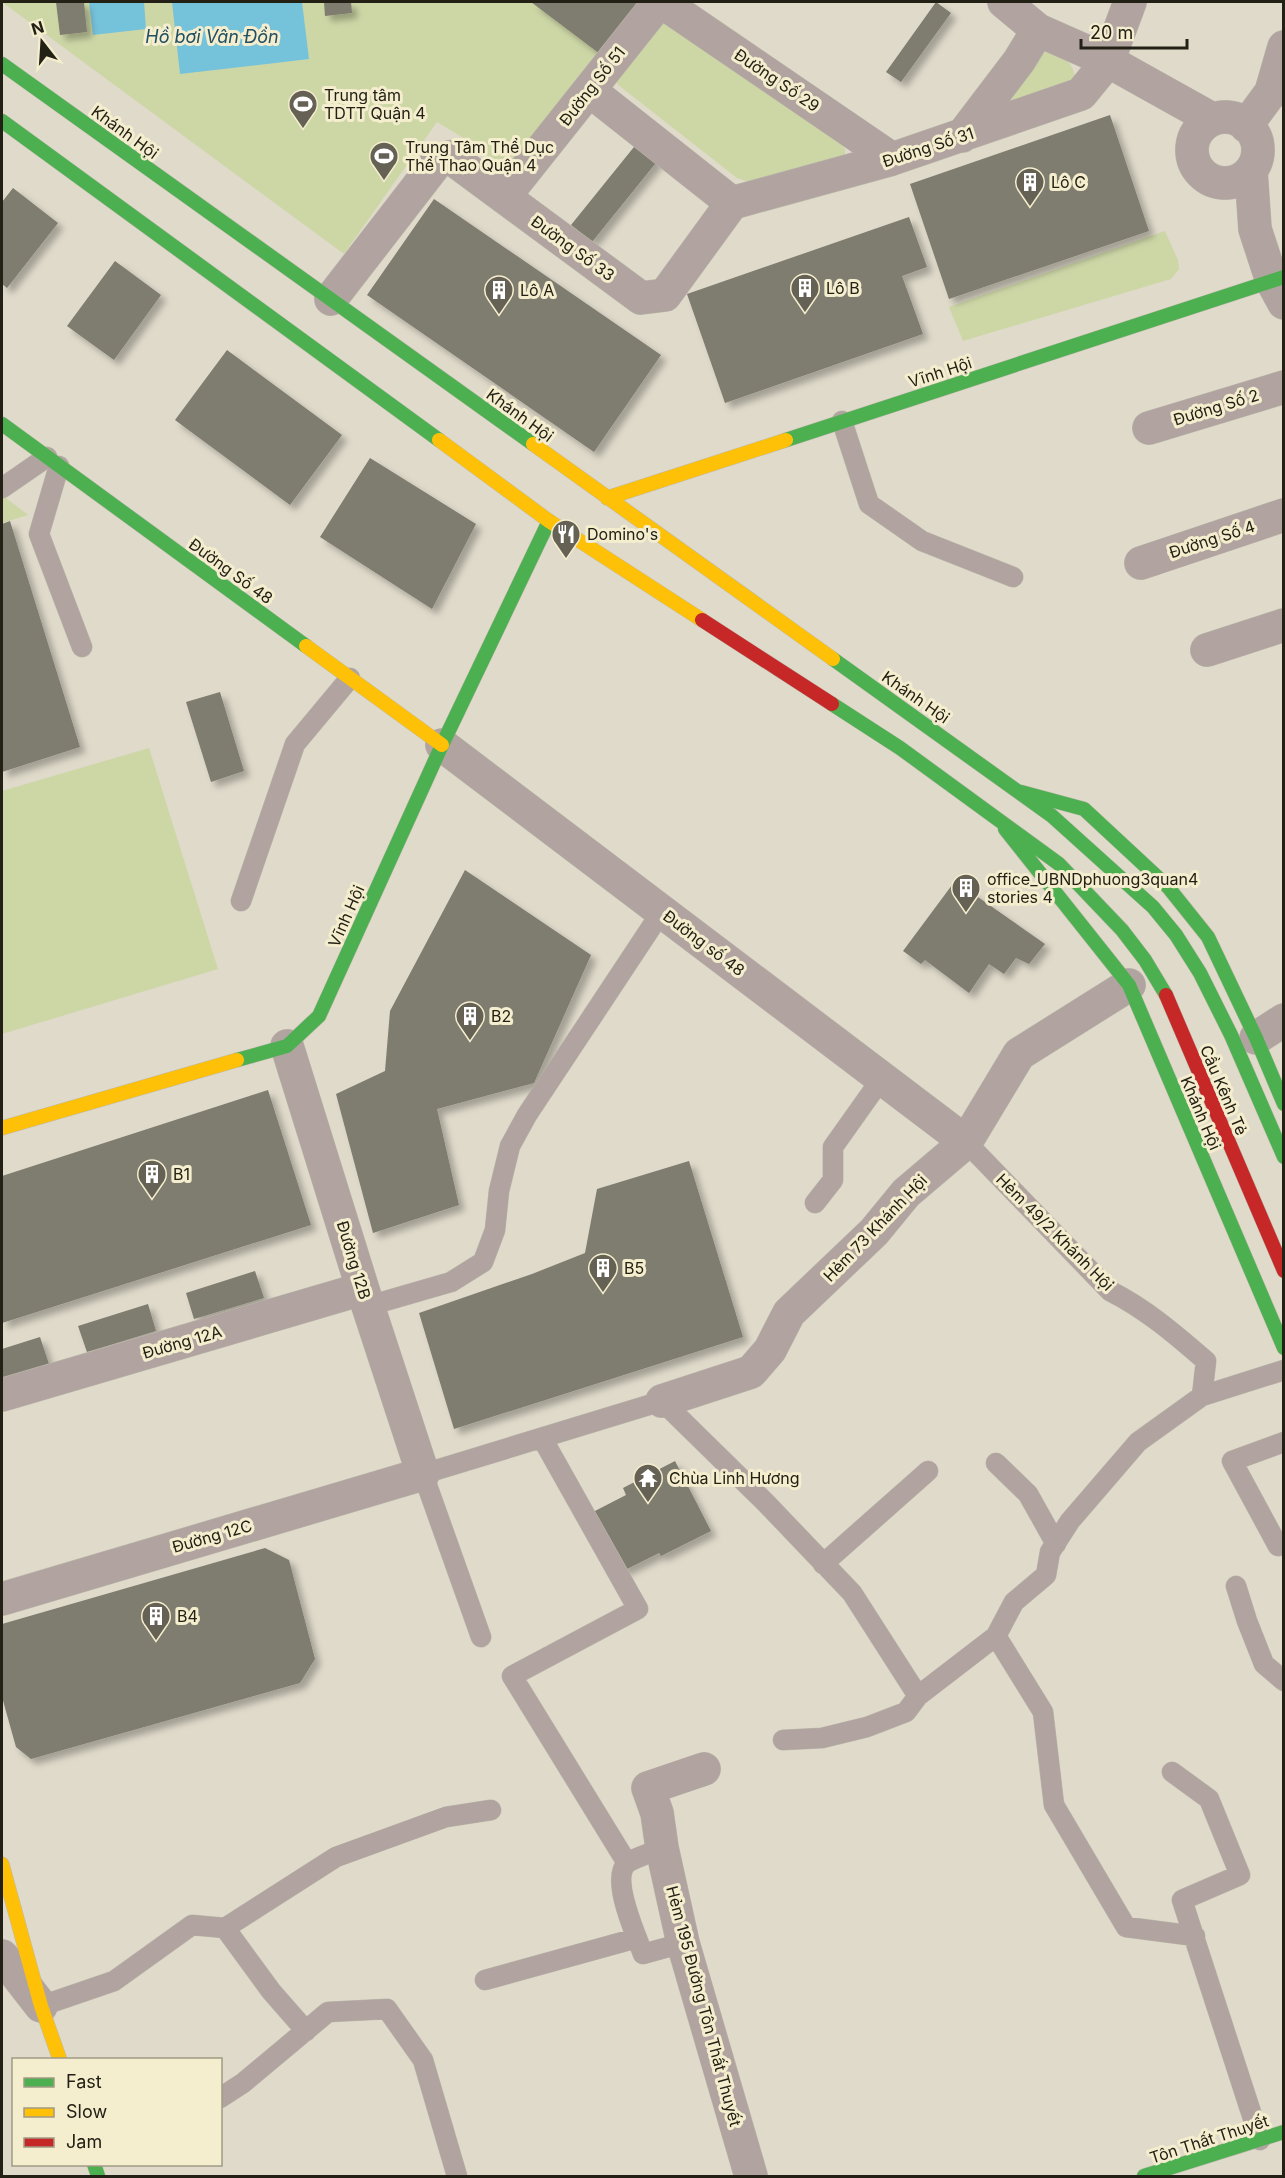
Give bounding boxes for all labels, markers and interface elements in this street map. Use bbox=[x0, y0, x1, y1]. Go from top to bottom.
north arrow bbox=[12, 12, 72, 72]
scale bar bbox=[1081, 12, 1188, 50]
text: N bbox=[29, 16, 46, 39]
text: 20 m bbox=[1090, 22, 1133, 43]
water label: Hồ bơi Vân Đồn bbox=[145, 26, 279, 47]
street label: Đường Số 51 bbox=[555, 42, 629, 130]
street label: Đường Số 29 bbox=[731, 44, 823, 116]
place label: Trung tâm TDTT Quận 4 bbox=[324, 85, 426, 123]
sports icon: Trung tâm TDTT Quận 4 bbox=[287, 88, 319, 130]
street label: Khánh Hội bbox=[88, 101, 162, 163]
street label: Đường Số 31 bbox=[880, 123, 976, 171]
place label: Trung Tâm Thể Dục Thể Thao Quận 4 bbox=[405, 137, 554, 175]
sports icon: Trung Tâm Thể Dục Thể Thao Quận 4 bbox=[368, 140, 400, 182]
building icon: Lô C bbox=[1014, 166, 1046, 208]
place label: Lô C bbox=[1051, 172, 1086, 192]
street label: Đường Số 33 bbox=[527, 211, 619, 285]
building icon: Lô B bbox=[789, 272, 821, 314]
building icon: Lô A bbox=[483, 274, 515, 316]
place label: Lô B bbox=[826, 278, 860, 298]
place label: Lô A bbox=[520, 280, 554, 300]
street label: Vĩnh Hội bbox=[906, 352, 974, 392]
street label: Khánh Hội bbox=[483, 384, 557, 446]
street label: Đường Số 2 bbox=[1171, 385, 1261, 429]
street label: Đường Số 4 bbox=[1167, 516, 1257, 562]
restaurant icon: Domino's bbox=[550, 518, 582, 560]
place label: Domino's bbox=[587, 524, 658, 544]
street label: Đường Số 48 bbox=[185, 534, 277, 608]
street label: Khánh Hội bbox=[878, 666, 954, 728]
place label: office_UBNDphuong3quan4 stories 4 bbox=[987, 869, 1198, 907]
building icon: office_UBNDphuong3quan4 stories 4 bbox=[950, 872, 982, 914]
street label: Vĩnh Hội bbox=[324, 882, 368, 950]
street label: Đường số 48 bbox=[659, 906, 749, 980]
building icon: B2 bbox=[454, 1000, 486, 1042]
place label: B2 bbox=[491, 1006, 511, 1026]
street label: Cầu Kênh Tẻ bbox=[1196, 1042, 1252, 1138]
street label: Khánh Hội bbox=[1177, 1073, 1225, 1153]
building icon: B1 bbox=[136, 1158, 168, 1200]
place label: B1 bbox=[173, 1164, 190, 1184]
street label: Hẻm 49/2 Khánh Hội bbox=[992, 1169, 1118, 1295]
street label: Hẻm 73 Khánh Hội bbox=[819, 1170, 931, 1286]
street label: Đường 12B bbox=[333, 1218, 375, 1302]
building icon: B5 bbox=[587, 1252, 619, 1294]
place label: B5 bbox=[624, 1258, 644, 1278]
street label: Đường 12A bbox=[140, 1321, 224, 1363]
temple icon: Chùa Linh Hương bbox=[632, 1462, 664, 1504]
place label: Chùa Linh Hương bbox=[669, 1468, 800, 1488]
street label: Đường 12C bbox=[170, 1515, 254, 1557]
building icon: B4 bbox=[140, 1600, 172, 1642]
place label: B4 bbox=[177, 1606, 198, 1626]
street label: Hẻm 195 Đường Tôn Thất Thuyết bbox=[662, 1884, 746, 2128]
legend bbox=[12, 2058, 222, 2166]
text: Fast bbox=[66, 2071, 102, 2092]
text: Slow bbox=[66, 2101, 107, 2122]
street label: Tôn Thất Thuyết bbox=[1147, 2110, 1271, 2168]
text: Jam bbox=[66, 2131, 102, 2152]

